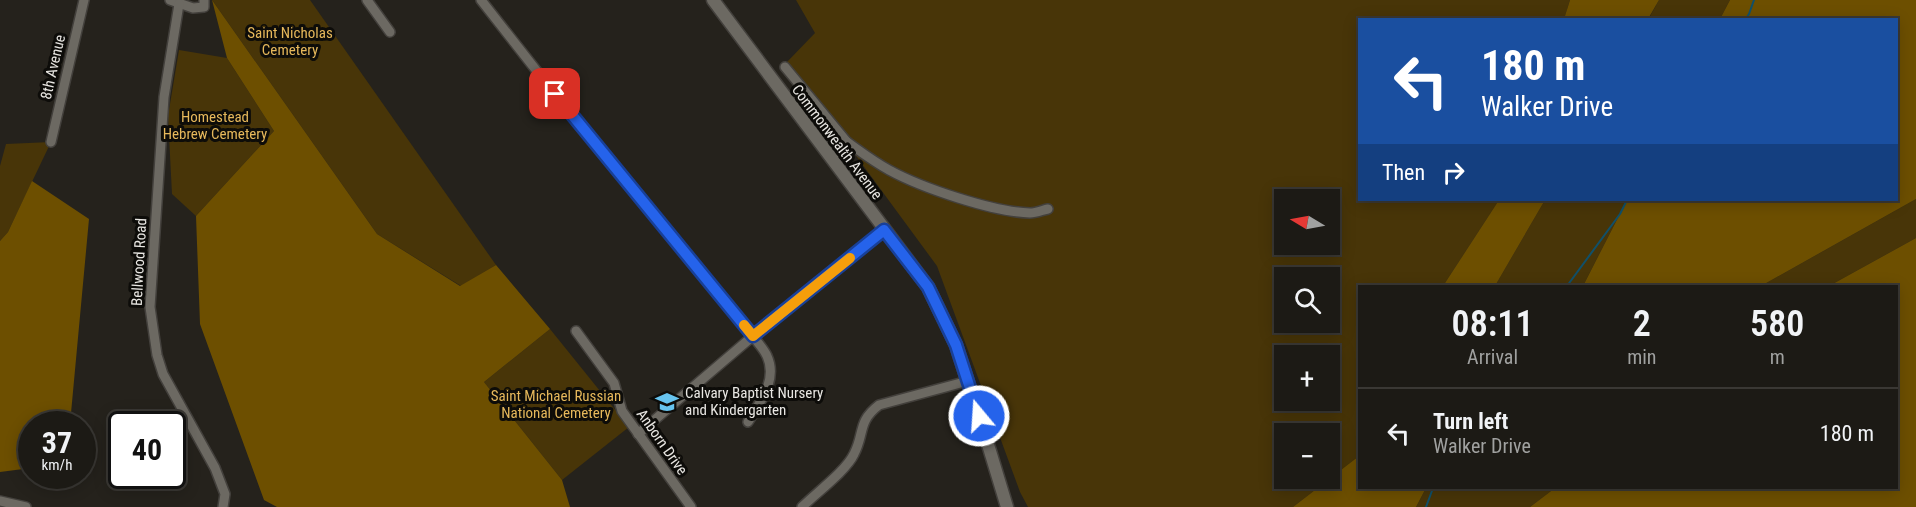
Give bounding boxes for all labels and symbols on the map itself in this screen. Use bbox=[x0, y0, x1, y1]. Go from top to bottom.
park label: Saint Nicholas Cemetery bbox=[247, 24, 333, 59]
street label: 8th Avenue bbox=[37, 33, 69, 101]
pin bbox=[529, 68, 580, 119]
street label: Commonwealth Avenue bbox=[788, 81, 886, 203]
park label: Homestead Hebrew Cemetery bbox=[163, 108, 267, 143]
north arrow bbox=[1274, 189, 1340, 255]
street label: Bellwood Road bbox=[128, 218, 150, 306]
place label: Calvary Baptist Nursery and Kindergarten bbox=[685, 384, 823, 419]
position arrow bbox=[947, 384, 1011, 448]
park label: Saint Michael Russian National Cemetery bbox=[491, 387, 621, 422]
school or university icon: Calvary Baptist Nursery and Kindergarten bbox=[654, 389, 680, 415]
street label: Anborn Drive bbox=[633, 406, 691, 478]
speed limit sign: 40 bbox=[108, 411, 186, 489]

